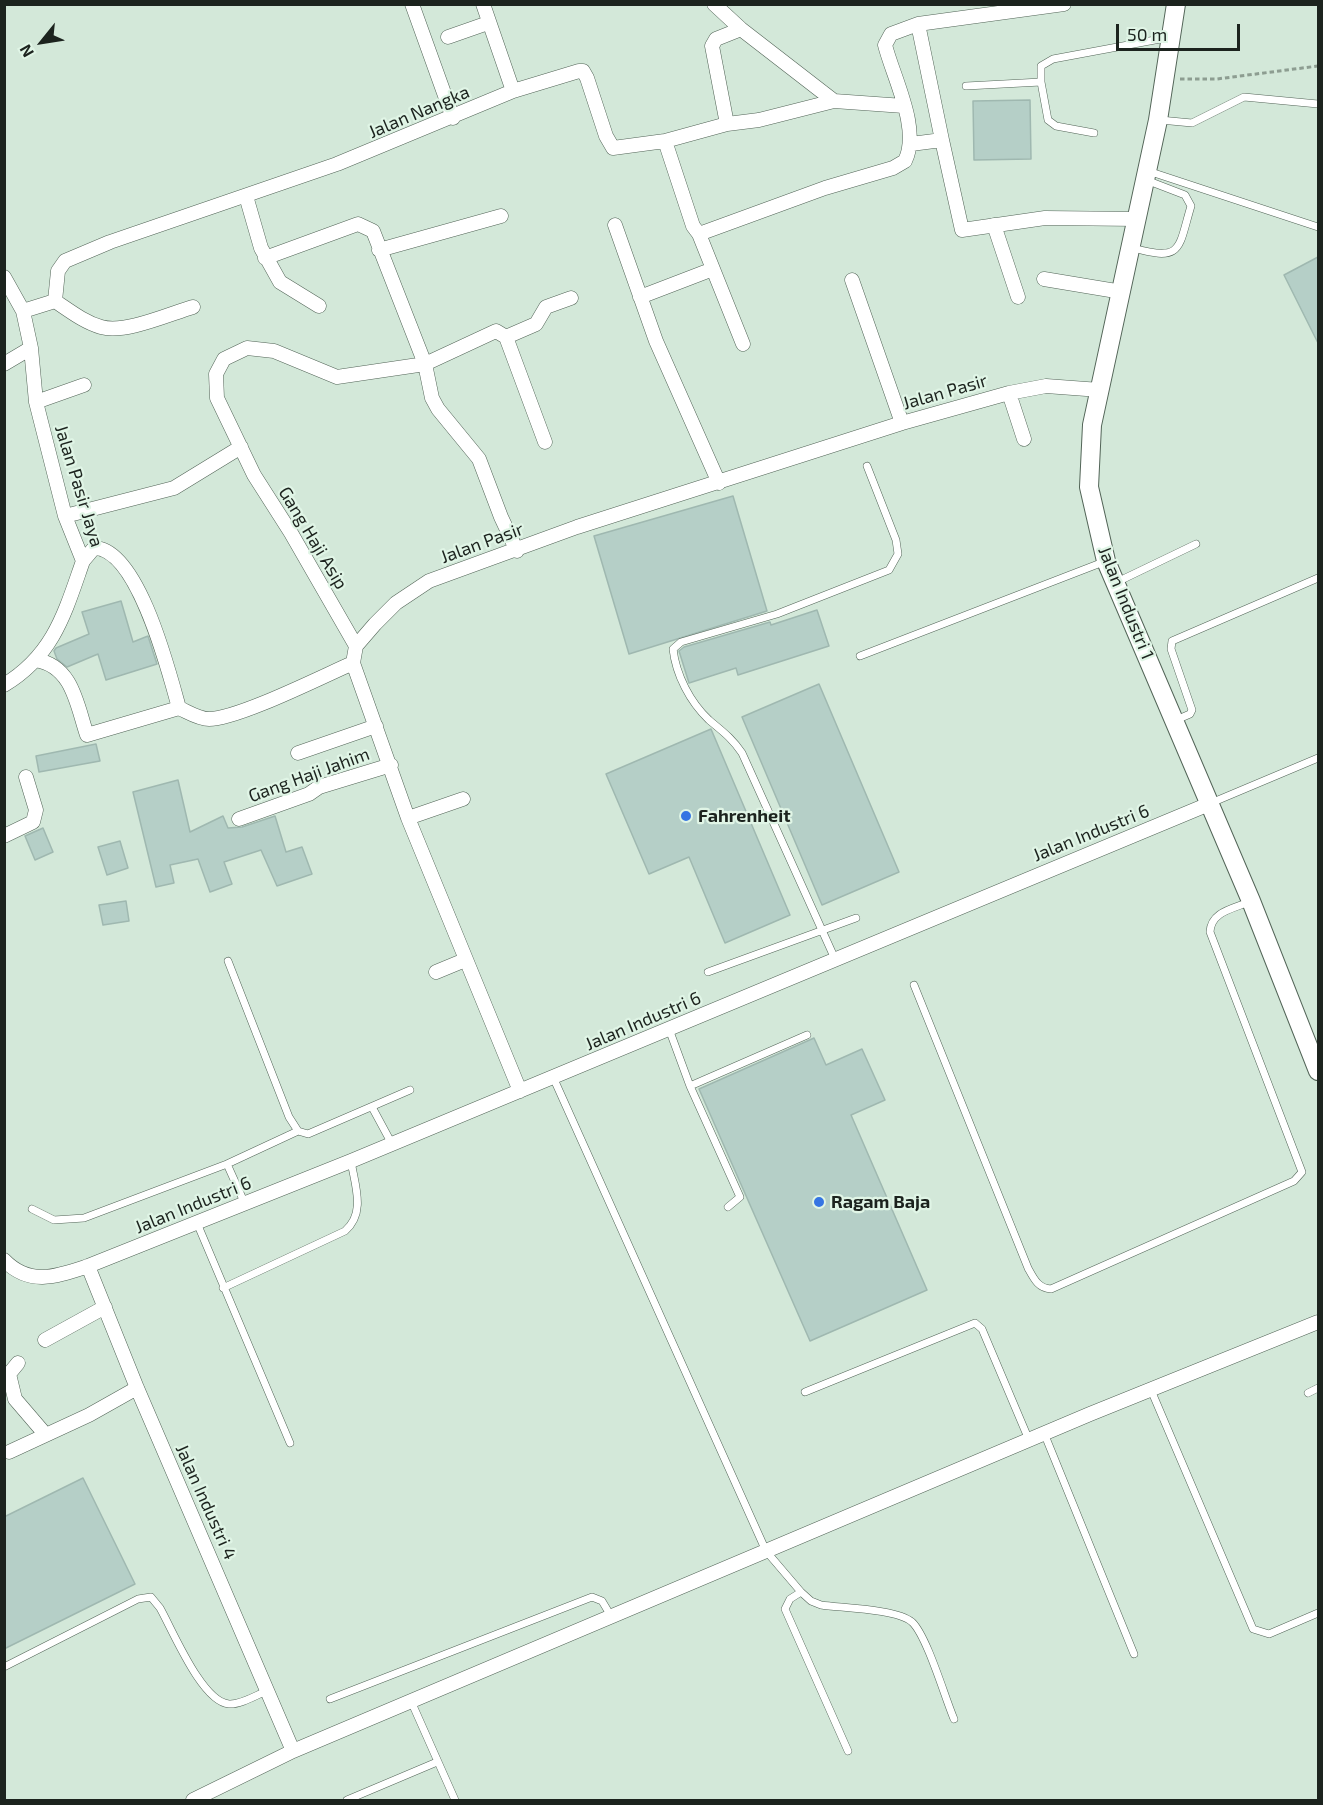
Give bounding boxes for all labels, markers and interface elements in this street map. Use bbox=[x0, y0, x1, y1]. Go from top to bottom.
north arrow bbox=[12, 12, 72, 72]
scale bar bbox=[1119, 12, 1244, 50]
text: 50 m bbox=[1127, 23, 1167, 45]
text: N bbox=[15, 41, 37, 61]
street label: Jalan Nangka bbox=[365, 81, 473, 143]
street label: Jalan Pasir bbox=[900, 370, 990, 414]
street label: Jalan Pasir Jaya bbox=[50, 422, 108, 550]
street label: Gang Haji Asip bbox=[274, 483, 352, 593]
street label: Jalan Pasir bbox=[437, 518, 527, 568]
street label: Jalan Industri 1 bbox=[1093, 543, 1159, 663]
street label: Gang Haji Jahim bbox=[246, 743, 372, 807]
street label: Jalan Industri 6 bbox=[1030, 800, 1152, 866]
place label: Fahrenheit bbox=[698, 805, 791, 827]
marker: Fahrenheit bbox=[679, 809, 693, 823]
street label: Jalan Industri 6 bbox=[582, 987, 704, 1055]
street label: Jalan Industri 6 bbox=[132, 1172, 254, 1238]
place label: Ragam Baja bbox=[831, 1191, 930, 1213]
marker: Ragam Baja bbox=[812, 1195, 826, 1209]
street label: Jalan Industri 4 bbox=[171, 1441, 241, 1563]

